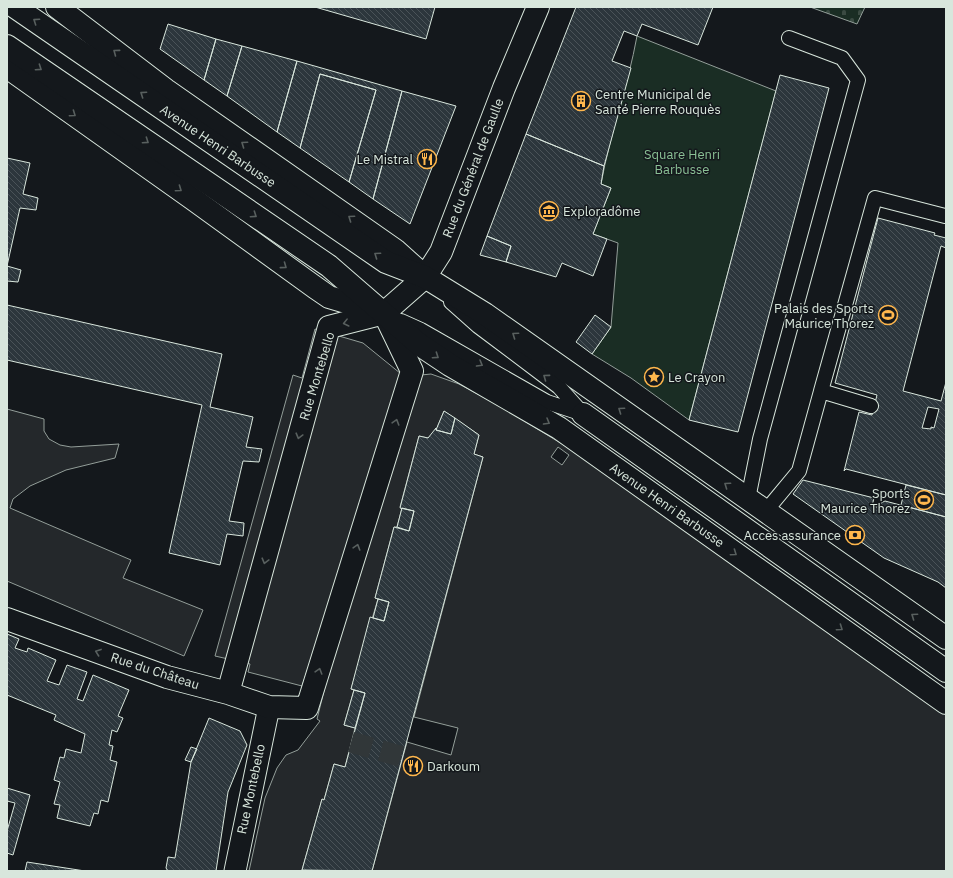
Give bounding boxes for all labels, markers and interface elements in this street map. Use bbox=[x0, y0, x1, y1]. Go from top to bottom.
one-way arrow bbox=[33, 19, 40, 26]
one-way arrow bbox=[113, 49, 120, 56]
one-way arrow bbox=[35, 63, 42, 71]
place label: Centre Municipal de Santé Pierre Rouquès bbox=[595, 86, 721, 118]
building icon: Centre Municipal de Santé Pierre Rouquès bbox=[570, 90, 592, 112]
one-way arrow bbox=[140, 92, 147, 99]
street label: Rue du Général de Gaulle bbox=[439, 96, 507, 240]
street label: Avenue Henri Barbusse bbox=[157, 101, 279, 191]
one-way arrow bbox=[69, 109, 76, 117]
one-way arrow bbox=[142, 136, 149, 143]
one-way arrow bbox=[241, 141, 248, 149]
park label: Square Henri Barbusse bbox=[644, 146, 720, 178]
restaurant icon: Le Mistral bbox=[416, 148, 438, 170]
place label: Le Mistral bbox=[357, 151, 413, 168]
one-way arrow bbox=[175, 184, 182, 192]
museum icon: Exploradôme bbox=[538, 200, 560, 222]
place label: Exploradôme bbox=[563, 203, 641, 220]
one-way arrow bbox=[249, 210, 256, 217]
one-way arrow bbox=[348, 216, 355, 223]
one-way arrow bbox=[374, 252, 381, 260]
one-way arrow bbox=[280, 261, 287, 268]
place label: Palais des Sports Maurice Thorez bbox=[774, 300, 874, 332]
sports icon: Palais des Sports Maurice Thorez bbox=[877, 304, 899, 326]
one-way arrow bbox=[343, 318, 350, 327]
street label: Rue Montebello bbox=[295, 330, 339, 422]
one-way arrow bbox=[512, 332, 519, 340]
one-way arrow bbox=[431, 351, 438, 358]
one-way arrow bbox=[476, 359, 483, 366]
place icon: Le Crayon bbox=[643, 366, 665, 388]
place label: Le Crayon bbox=[668, 369, 725, 386]
one-way arrow bbox=[543, 374, 550, 381]
one-way arrow bbox=[618, 407, 625, 415]
one-way arrow bbox=[543, 417, 551, 424]
one-way arrow bbox=[391, 419, 400, 426]
one-way arrow bbox=[295, 432, 304, 439]
street label: Avenue Henri Barbusse bbox=[606, 459, 728, 551]
one-way arrow bbox=[725, 483, 732, 490]
place label: Sports Maurice Thorez bbox=[821, 485, 910, 517]
sports icon: Sports Maurice Thorez bbox=[913, 489, 935, 511]
bank icon: Acces assurance bbox=[844, 524, 866, 546]
place label: Acces assurance bbox=[744, 527, 841, 544]
one-way arrow bbox=[352, 543, 361, 550]
one-way arrow bbox=[730, 548, 737, 556]
one-way arrow bbox=[261, 558, 269, 564]
one-way arrow bbox=[911, 613, 918, 621]
one-way arrow bbox=[836, 623, 843, 630]
one-way arrow bbox=[94, 648, 101, 657]
street label: Rue du Château bbox=[108, 649, 202, 693]
one-way arrow bbox=[314, 667, 323, 674]
street label: Rue Montebello bbox=[233, 742, 269, 836]
restaurant icon: Darkoum bbox=[402, 755, 424, 777]
place label: Darkoum bbox=[427, 758, 480, 775]

